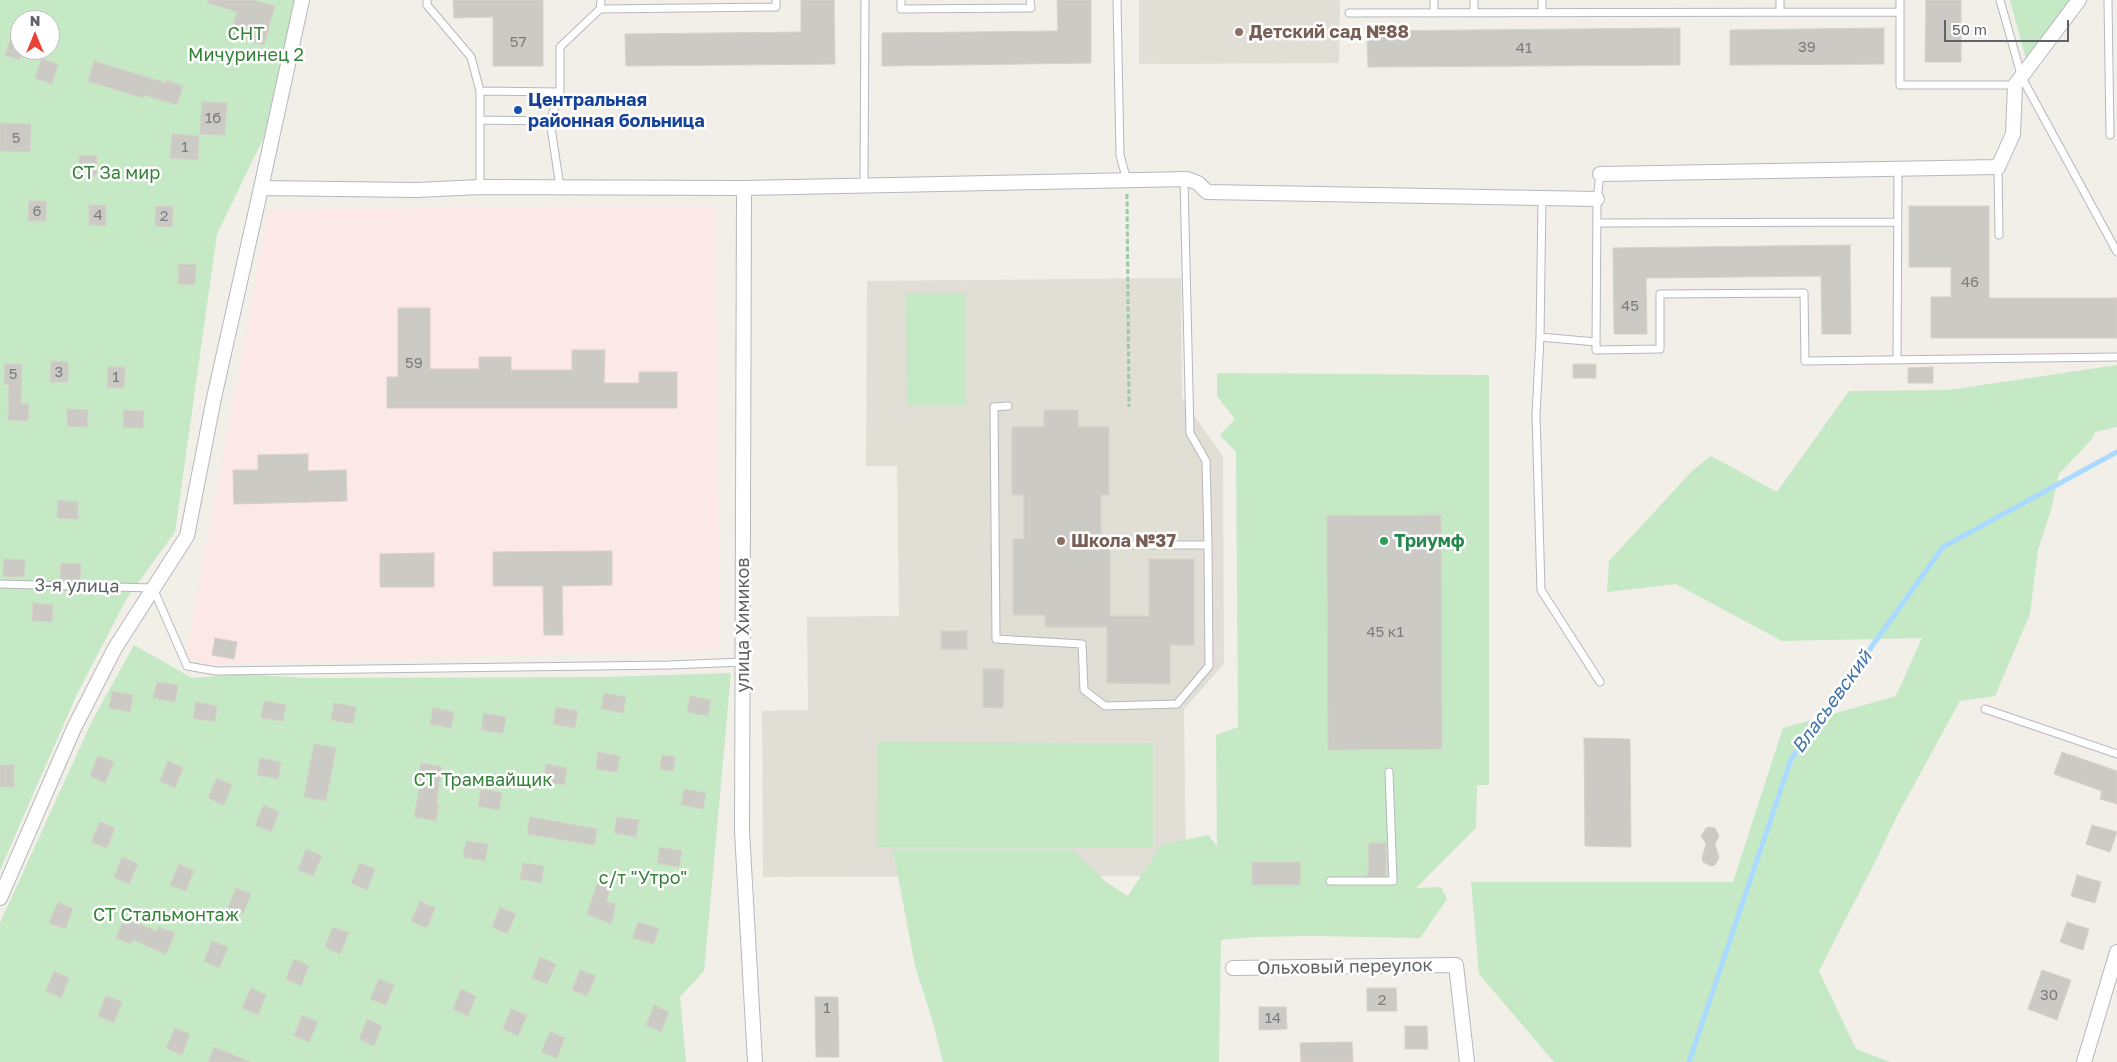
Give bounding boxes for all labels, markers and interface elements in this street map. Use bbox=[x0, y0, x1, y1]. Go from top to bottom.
north arrow bbox=[10, 10, 60, 60]
scale bar bbox=[1947, 10, 2072, 42]
text: N bbox=[30, 12, 40, 29]
text: 50 m bbox=[1952, 20, 1987, 38]
place label: Детский сад №88 bbox=[1249, 21, 1409, 43]
park label: СНТ Мичуринец 2 bbox=[188, 23, 304, 66]
marker: Детский сад №88 bbox=[1233, 26, 1245, 38]
house number: 57 bbox=[510, 33, 526, 51]
house number: 39 bbox=[1798, 38, 1816, 56]
house number: 41 bbox=[1516, 39, 1532, 57]
place label: Центральная районная больница bbox=[528, 89, 705, 132]
marker: Центральная районная больница bbox=[512, 104, 524, 116]
house number: 1б bbox=[205, 109, 221, 127]
house number: 5 bbox=[12, 129, 20, 147]
house number: 1 bbox=[181, 138, 189, 156]
park label: СТ За мир bbox=[72, 162, 160, 184]
house number: 6 bbox=[32, 202, 42, 220]
house number: 4 bbox=[93, 206, 103, 224]
house number: 2 bbox=[160, 207, 168, 225]
house number: 46 bbox=[1961, 273, 1979, 291]
house number: 45 bbox=[1621, 297, 1639, 315]
house number: 59 bbox=[405, 354, 423, 372]
house number: 3 bbox=[55, 363, 63, 381]
house number: 5 bbox=[9, 365, 17, 383]
house number: 1 bbox=[112, 368, 120, 386]
place label: Школа №37 bbox=[1071, 530, 1176, 552]
place label: Триумф bbox=[1394, 530, 1465, 552]
marker: Школа №37 bbox=[1055, 535, 1067, 547]
marker: Триумф bbox=[1378, 535, 1390, 547]
street label: улица Химиков bbox=[732, 558, 754, 692]
street label: 3-я улица bbox=[34, 574, 120, 598]
house number: 45 к1 bbox=[1366, 623, 1404, 641]
water label: Власьевский bbox=[1787, 646, 1877, 758]
park label: СТ Трамвайщик bbox=[413, 769, 553, 791]
park label: с/т "Утро" bbox=[599, 867, 687, 889]
park label: СТ Стальмонтаж bbox=[93, 904, 239, 926]
street label: Ольховый переулок bbox=[1257, 955, 1433, 979]
house number: 30 bbox=[2040, 986, 2058, 1004]
house number: 2 bbox=[1378, 991, 1386, 1009]
house number: 1 bbox=[823, 999, 831, 1017]
house number: 14 bbox=[1265, 1009, 1281, 1027]

